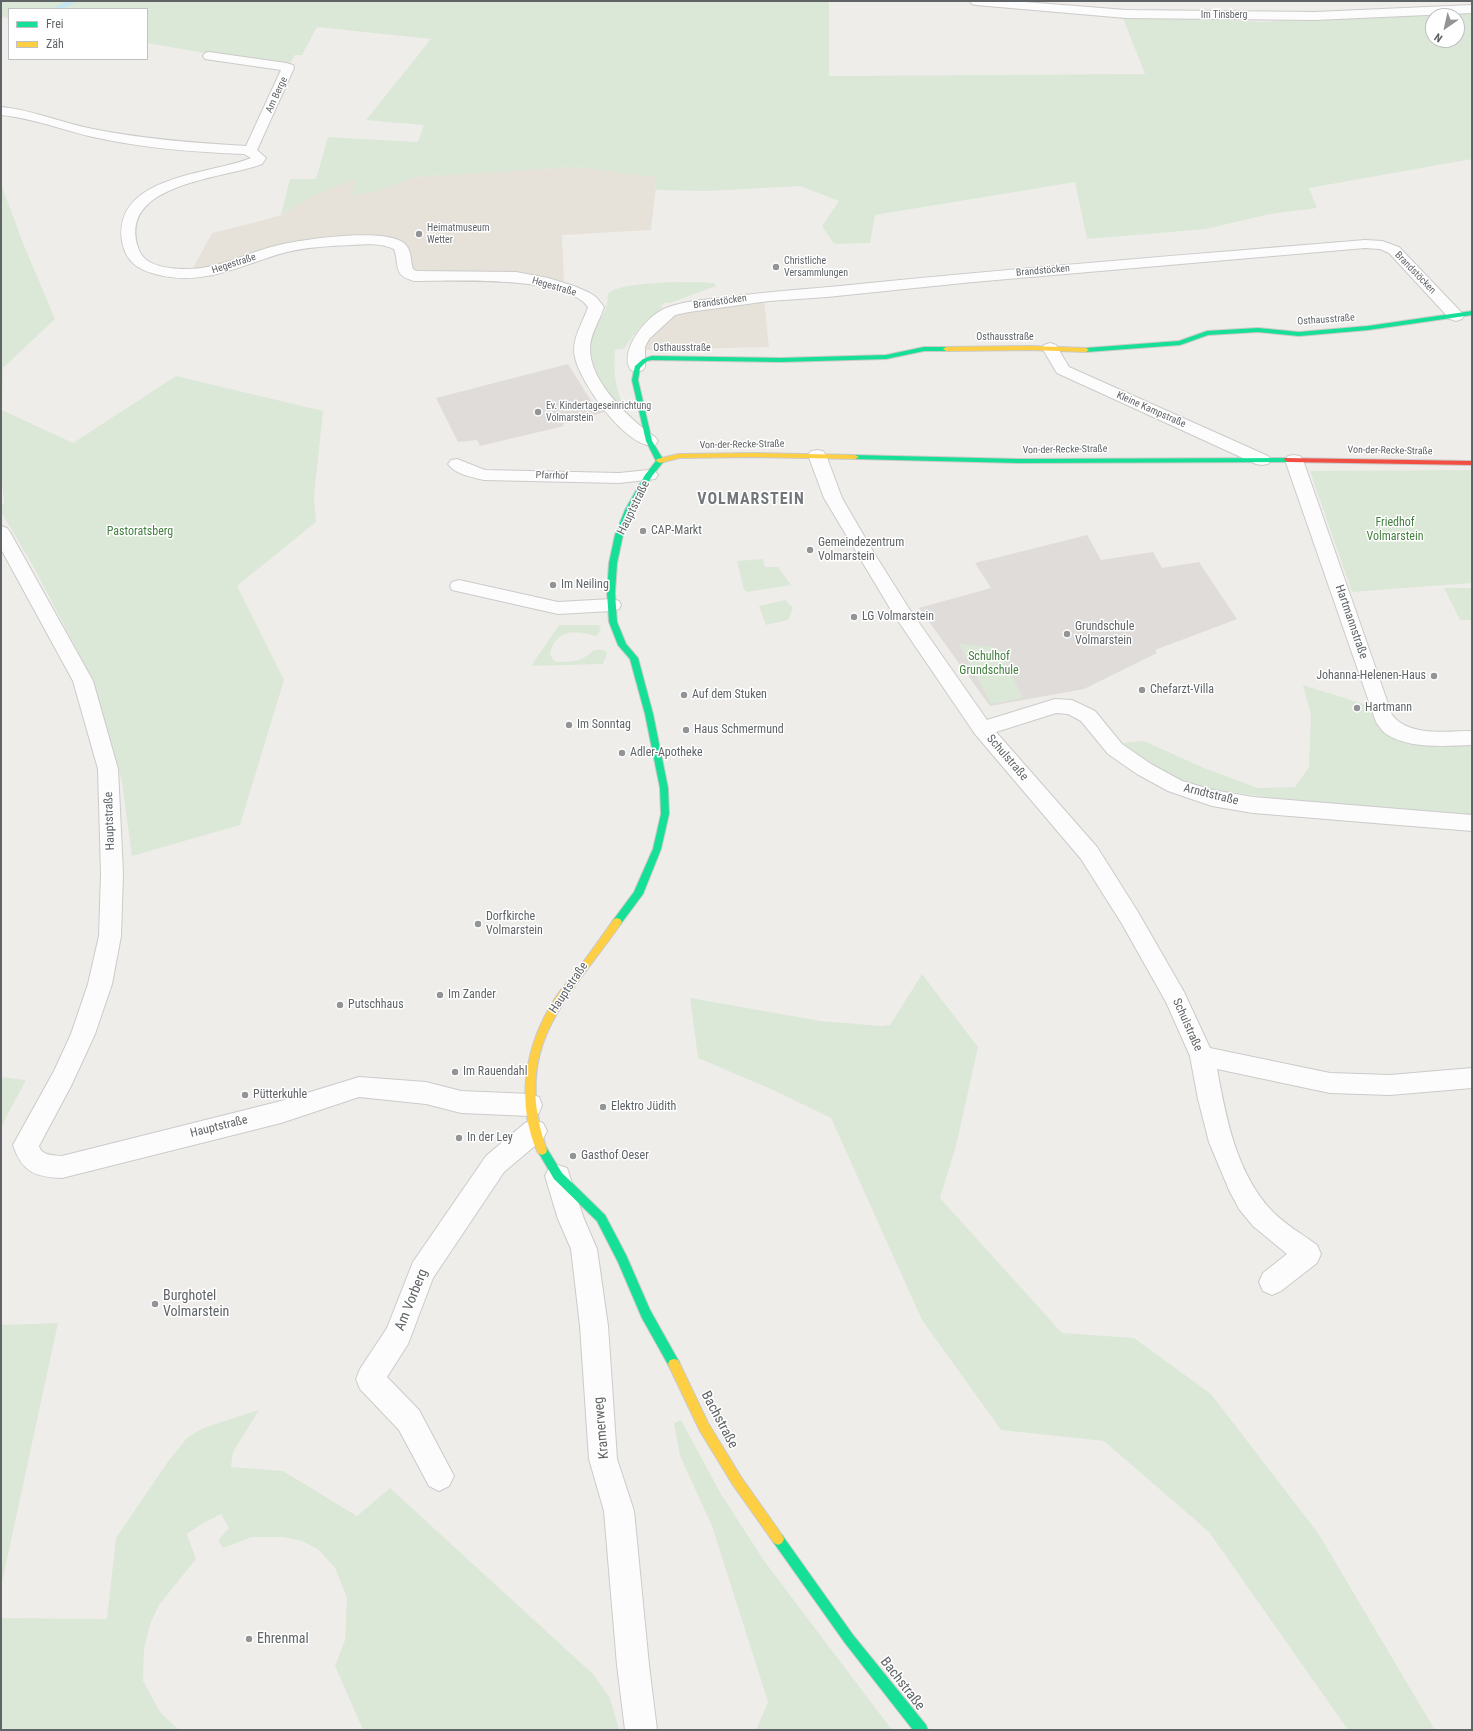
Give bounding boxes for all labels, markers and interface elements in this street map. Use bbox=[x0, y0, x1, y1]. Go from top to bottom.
legend bbox=[8, 8, 148, 60]
north arrow bbox=[1425, 8, 1465, 48]
street label: Im Tinsberg bbox=[1201, 9, 1247, 21]
text: Frei bbox=[46, 17, 64, 31]
text: N bbox=[1432, 30, 1445, 45]
text: Zäh bbox=[46, 37, 64, 51]
street label: Am Berge bbox=[263, 75, 291, 115]
place label: Heimatmuseum Wetter bbox=[427, 222, 489, 246]
marker: Heimatmuseum Wetter bbox=[414, 229, 424, 239]
street label: Brandstöcken bbox=[1392, 249, 1438, 297]
street label: Hegestraße bbox=[210, 251, 258, 277]
place label: Christliche Versammlungen bbox=[784, 255, 848, 278]
marker: Christliche Versammlungen bbox=[771, 262, 781, 272]
street label: Brandstöcken bbox=[1016, 263, 1070, 279]
street label: Hegestraße bbox=[530, 275, 578, 299]
street label: Brandstöcken bbox=[692, 292, 748, 312]
street label: Osthausstraße bbox=[1297, 312, 1355, 328]
street label: Osthausstraße bbox=[976, 331, 1034, 343]
street label: Osthausstraße bbox=[653, 342, 711, 354]
street label: Kleine Kampstraße bbox=[1115, 389, 1187, 431]
place label: Ev. Kindertageseinrichtung Volmarstein bbox=[546, 400, 651, 424]
marker: Ev. Kindertageseinrichtung Volmarstein bbox=[533, 407, 543, 417]
street label: Von-der-Recke-Straße bbox=[700, 438, 784, 452]
street label: Von-der-Recke-Straße bbox=[1023, 443, 1107, 457]
street label: Von-der-Recke-Straße bbox=[1348, 444, 1432, 458]
street label: Pfarrhof bbox=[535, 469, 569, 483]
street label: Hauptstraße bbox=[615, 479, 653, 537]
district label: VOLMARSTEIN bbox=[697, 490, 805, 510]
park label: Friedhof Volmarstein bbox=[1367, 516, 1423, 544]
place label: CAP-Markt bbox=[651, 524, 702, 538]
park label: Pastoratsberg bbox=[107, 525, 173, 539]
marker: CAP-Markt bbox=[638, 526, 648, 536]
place label: Gemeindezentrum Volmarstein bbox=[818, 536, 904, 564]
marker: Gemeindezentrum Volmarstein bbox=[805, 545, 815, 555]
place label: Im Neiling bbox=[561, 578, 609, 592]
marker: Im Neiling bbox=[548, 580, 558, 590]
street label: Hartmannstraße bbox=[1332, 583, 1370, 661]
place label: LG Volmarstein bbox=[862, 610, 934, 624]
marker: LG Volmarstein bbox=[849, 612, 859, 622]
place label: Grundschule Volmarstein bbox=[1075, 620, 1134, 648]
marker: Grundschule Volmarstein bbox=[1062, 629, 1072, 639]
park label: Schulhof Grundschule bbox=[959, 650, 1019, 678]
place label: Johanna-Helenen-Haus bbox=[1316, 669, 1426, 683]
marker: Johanna-Helenen-Haus bbox=[1429, 671, 1439, 681]
place label: Chefarzt-Villa bbox=[1150, 683, 1214, 697]
marker: Chefarzt-Villa bbox=[1137, 685, 1147, 695]
place label: Auf dem Stuken bbox=[692, 688, 767, 702]
marker: Auf dem Stuken bbox=[679, 690, 689, 700]
place label: Hartmann bbox=[1365, 701, 1412, 715]
marker: Hartmann bbox=[1352, 703, 1362, 713]
place label: Im Sonntag bbox=[577, 718, 631, 732]
marker: Im Sonntag bbox=[564, 720, 574, 730]
place label: Haus Schmermund bbox=[694, 723, 784, 737]
marker: Haus Schmermund bbox=[681, 725, 691, 735]
street label: Schulstraße bbox=[983, 732, 1031, 784]
place label: Adler-Apotheke bbox=[630, 746, 703, 760]
marker: Adler-Apotheke bbox=[617, 748, 627, 758]
street label: Arndtstraße bbox=[1182, 781, 1240, 809]
street label: Hauptstraße bbox=[102, 791, 118, 851]
place label: Dorfkirche Volmarstein bbox=[486, 910, 543, 938]
marker: Dorfkirche Volmarstein bbox=[473, 919, 483, 929]
street label: Hauptstraße bbox=[547, 960, 591, 1016]
place label: Im Zander bbox=[448, 988, 496, 1002]
marker: Im Zander bbox=[435, 990, 445, 1000]
street label: Schulstraße bbox=[1169, 996, 1205, 1054]
place label: Putschhaus bbox=[348, 998, 404, 1012]
marker: Putschhaus bbox=[335, 1000, 345, 1010]
place label: Im Rauendahl bbox=[463, 1065, 527, 1079]
marker: Im Rauendahl bbox=[450, 1067, 460, 1077]
place label: Pütterkuhle bbox=[253, 1088, 307, 1102]
marker: Pütterkuhle bbox=[240, 1090, 250, 1100]
place label: Elektro Jüdith bbox=[611, 1100, 676, 1114]
marker: Elektro Jüdith bbox=[598, 1102, 608, 1112]
street label: Hauptstraße bbox=[189, 1113, 249, 1141]
place label: In der Ley bbox=[467, 1131, 513, 1145]
marker: In der Ley bbox=[454, 1133, 464, 1143]
place label: Gasthof Oeser bbox=[581, 1149, 649, 1163]
marker: Gasthof Oeser bbox=[568, 1151, 578, 1161]
street label: Am Vorberg bbox=[392, 1267, 432, 1333]
place label: Burghotel Volmarstein bbox=[163, 1288, 229, 1320]
marker: Burghotel Volmarstein bbox=[150, 1299, 160, 1309]
street label: Bachstraße bbox=[697, 1388, 741, 1452]
street label: Kramerweg bbox=[591, 1396, 613, 1460]
place label: Ehrenmal bbox=[257, 1631, 309, 1647]
marker: Ehrenmal bbox=[244, 1634, 254, 1644]
street label: Bachstraße bbox=[876, 1654, 928, 1714]

